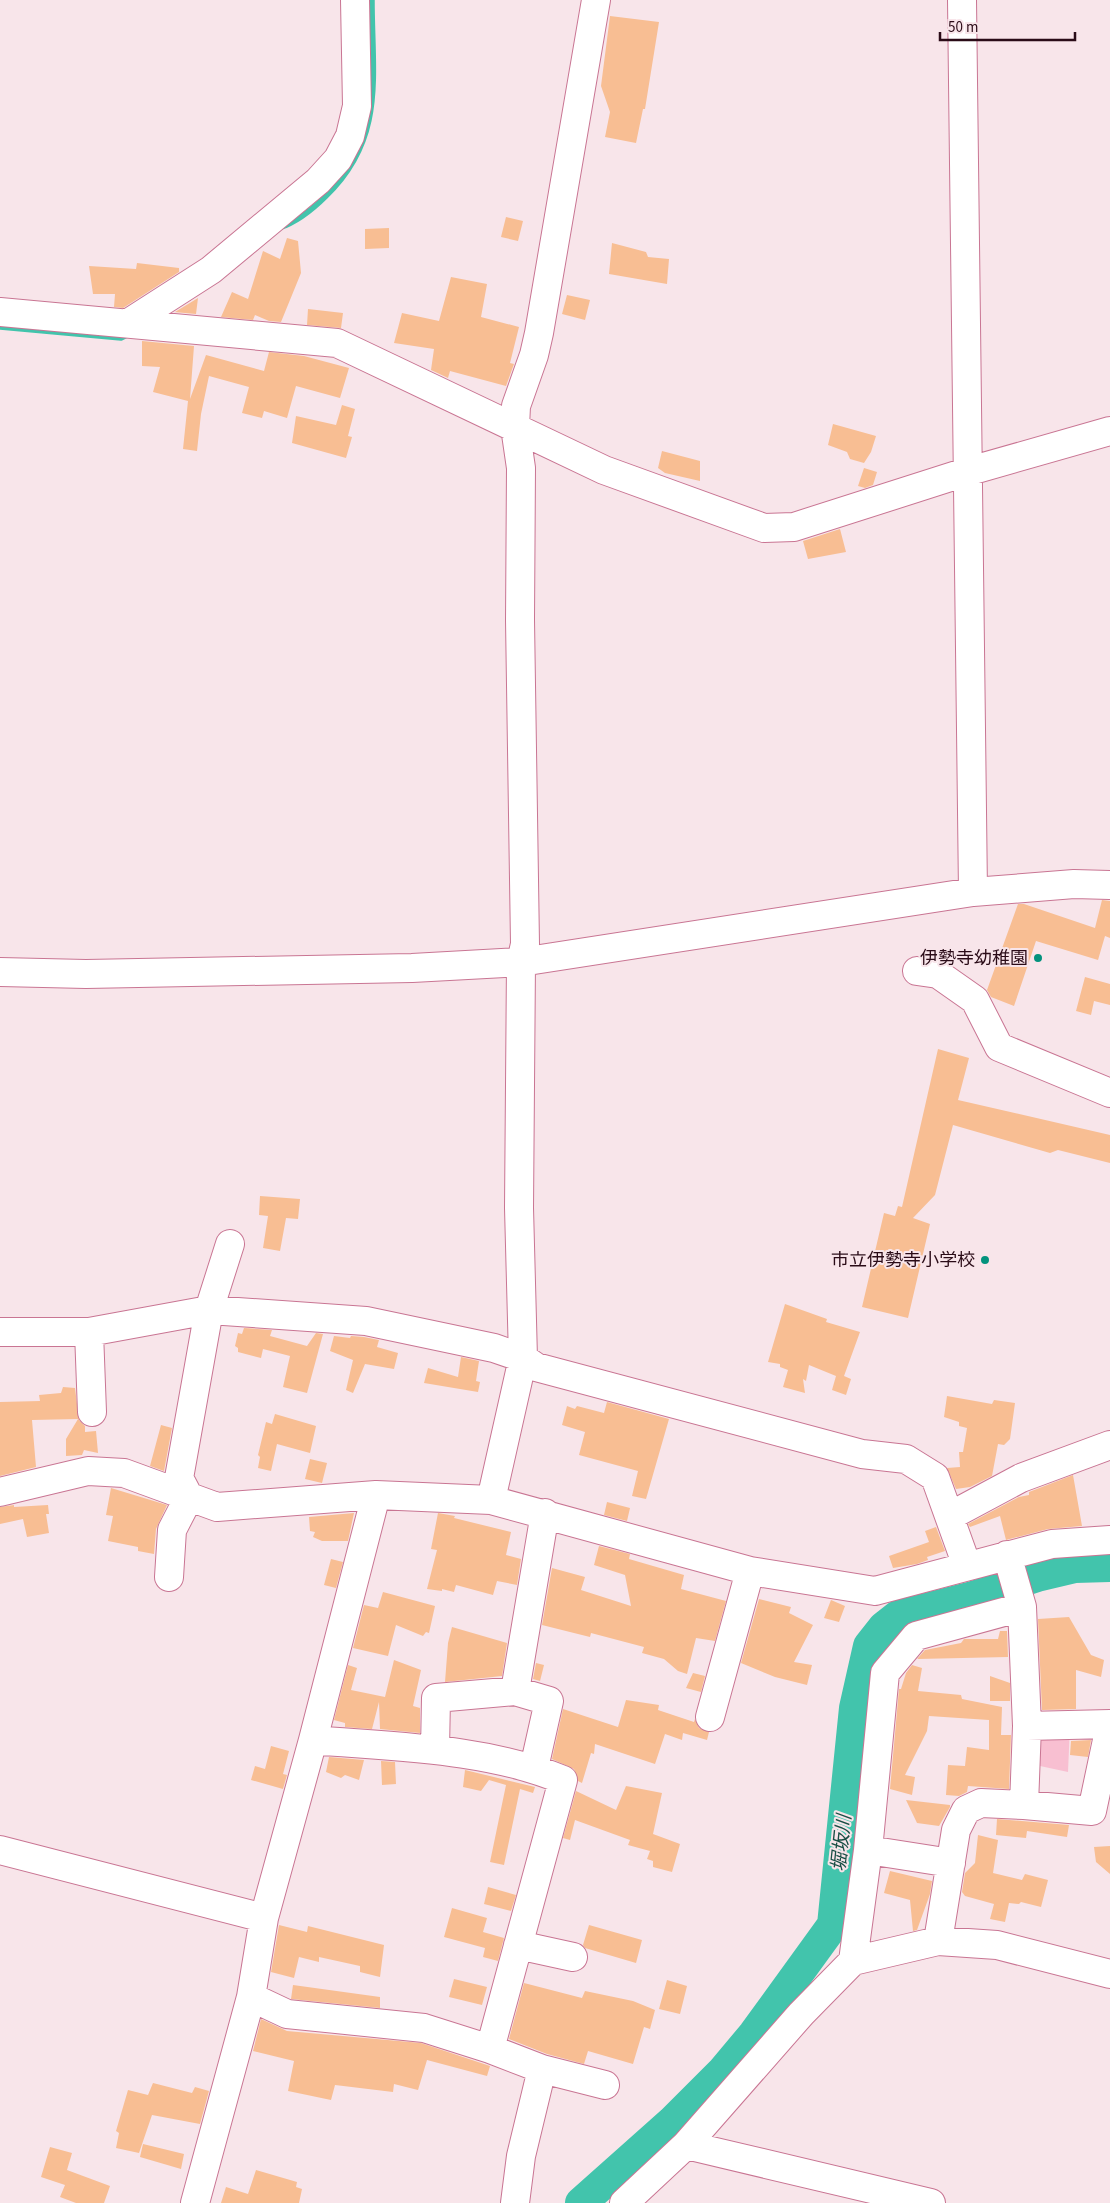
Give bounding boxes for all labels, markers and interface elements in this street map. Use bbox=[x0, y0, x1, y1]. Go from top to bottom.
scale bar bbox=[940, 10, 1075, 42]
text: 50 m bbox=[948, 17, 978, 38]
place label: 伊勢寺幼稚園 bbox=[920, 946, 1028, 971]
marker: 伊勢寺幼稚園 bbox=[1032, 952, 1044, 964]
place label: 市立伊勢寺小学校 bbox=[831, 1248, 975, 1273]
marker: 市立伊勢寺小学校 bbox=[979, 1254, 991, 1266]
water label: 堀坂川 bbox=[826, 1811, 859, 1873]

